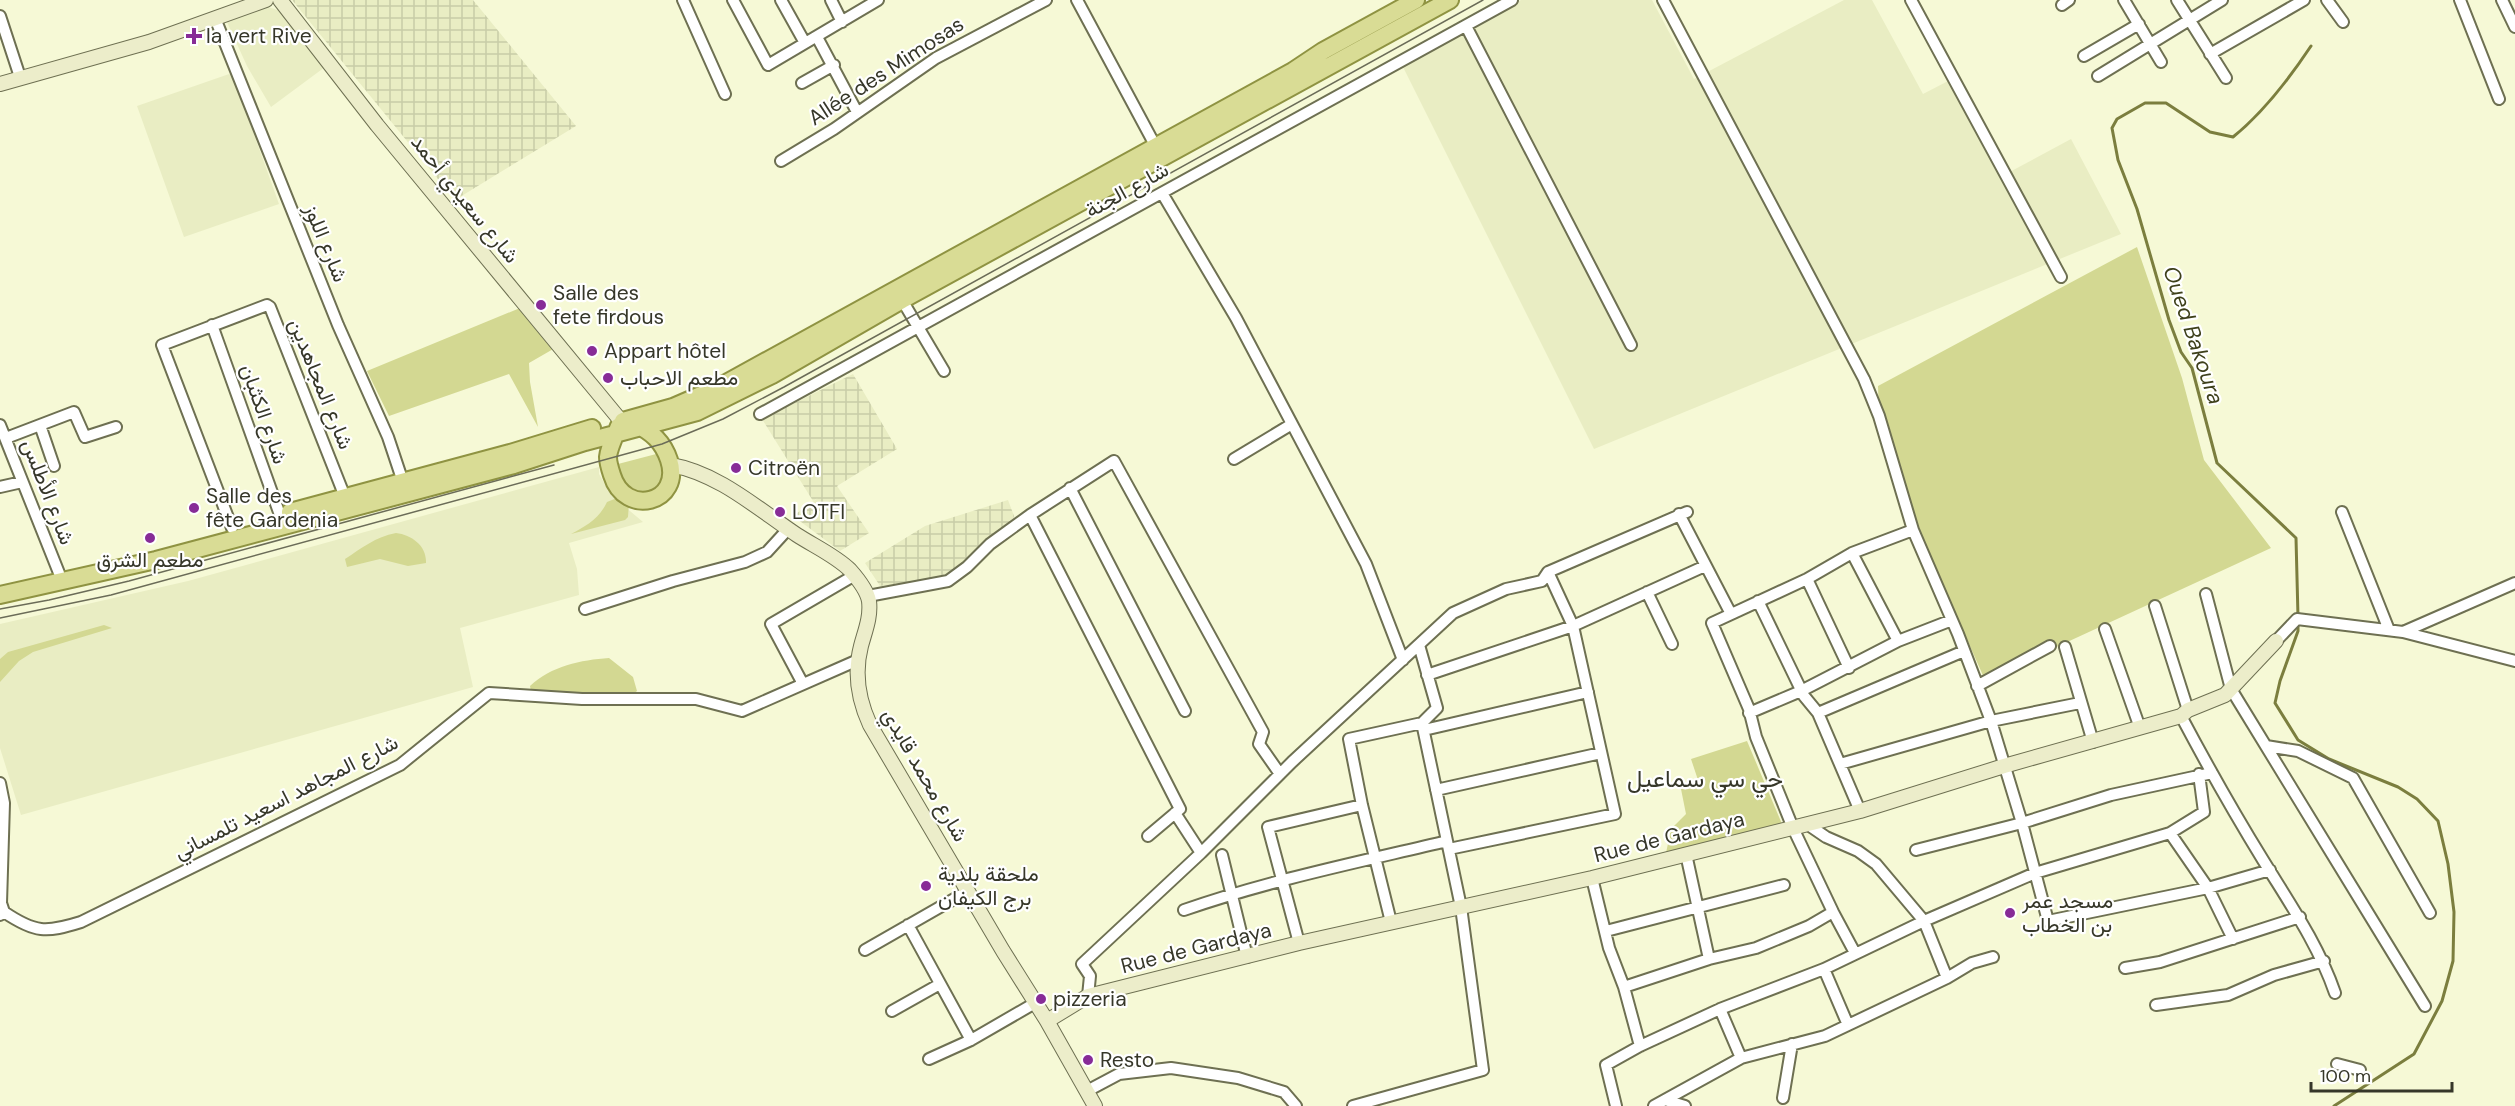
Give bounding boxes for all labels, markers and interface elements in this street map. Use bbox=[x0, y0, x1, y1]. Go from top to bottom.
street label: Allée des Mimosas bbox=[803, 10, 969, 132]
place label: la vert Rive bbox=[206, 22, 312, 50]
marker: la vert Rive bbox=[187, 29, 201, 43]
street label: شارع سعيدي أحمد bbox=[402, 129, 526, 271]
street label: شارع الجنة bbox=[1080, 156, 1174, 224]
street label: شارع اللوز bbox=[297, 199, 354, 286]
water label: Oued Bakoura bbox=[2156, 262, 2231, 408]
place label: Salle des fete firdous bbox=[553, 279, 664, 331]
marker: Salle des fete firdous bbox=[534, 298, 548, 312]
street label: شارع المجاهدين bbox=[282, 314, 360, 454]
place label: Appart hôtel bbox=[604, 337, 726, 365]
marker: Appart hôtel bbox=[585, 344, 599, 358]
street label: شارع الكثبان bbox=[234, 360, 294, 468]
place label: مطعم الاحباب bbox=[620, 364, 738, 392]
marker: مطعم الاحباب bbox=[601, 371, 615, 385]
street label: شارع الأطلس bbox=[15, 435, 81, 549]
place label: Citroën bbox=[748, 454, 820, 482]
marker: Citroën bbox=[729, 461, 743, 475]
place label: Salle des fête Gardenia bbox=[206, 482, 338, 534]
place label: LOTFI bbox=[792, 498, 845, 526]
marker: Salle des fête Gardenia bbox=[187, 501, 201, 515]
marker: LOTFI bbox=[773, 505, 787, 519]
marker: مطعم الشرق bbox=[143, 531, 157, 545]
place label: مطعم الشرق bbox=[97, 546, 203, 574]
street label: شارع محمد قايدي bbox=[873, 703, 975, 848]
street label: شارع المجاهد اسعيد تلمساني bbox=[169, 728, 404, 869]
district label: حي سي سماعيل bbox=[1627, 763, 1783, 798]
street label: Rue de Gardaya bbox=[1591, 805, 1747, 869]
place label: ملحقة بلدية برج الكيفان bbox=[938, 860, 1039, 912]
marker: ملحقة بلدية برج الكيفان bbox=[919, 879, 933, 893]
place label: مسجد عمر بن الخطاب bbox=[2021, 887, 2113, 939]
marker: مسجد عمر بن الخطاب bbox=[2003, 906, 2017, 920]
street label: Rue de Gardaya bbox=[1118, 916, 1274, 980]
place label: pizzeria bbox=[1053, 985, 1127, 1013]
marker: pizzeria bbox=[1034, 992, 1048, 1006]
place label: Resto bbox=[1100, 1046, 1154, 1074]
marker: Resto bbox=[1081, 1053, 1095, 1067]
scale bar bbox=[2311, 1055, 2452, 1093]
text: 100 m bbox=[2320, 1064, 2371, 1088]

